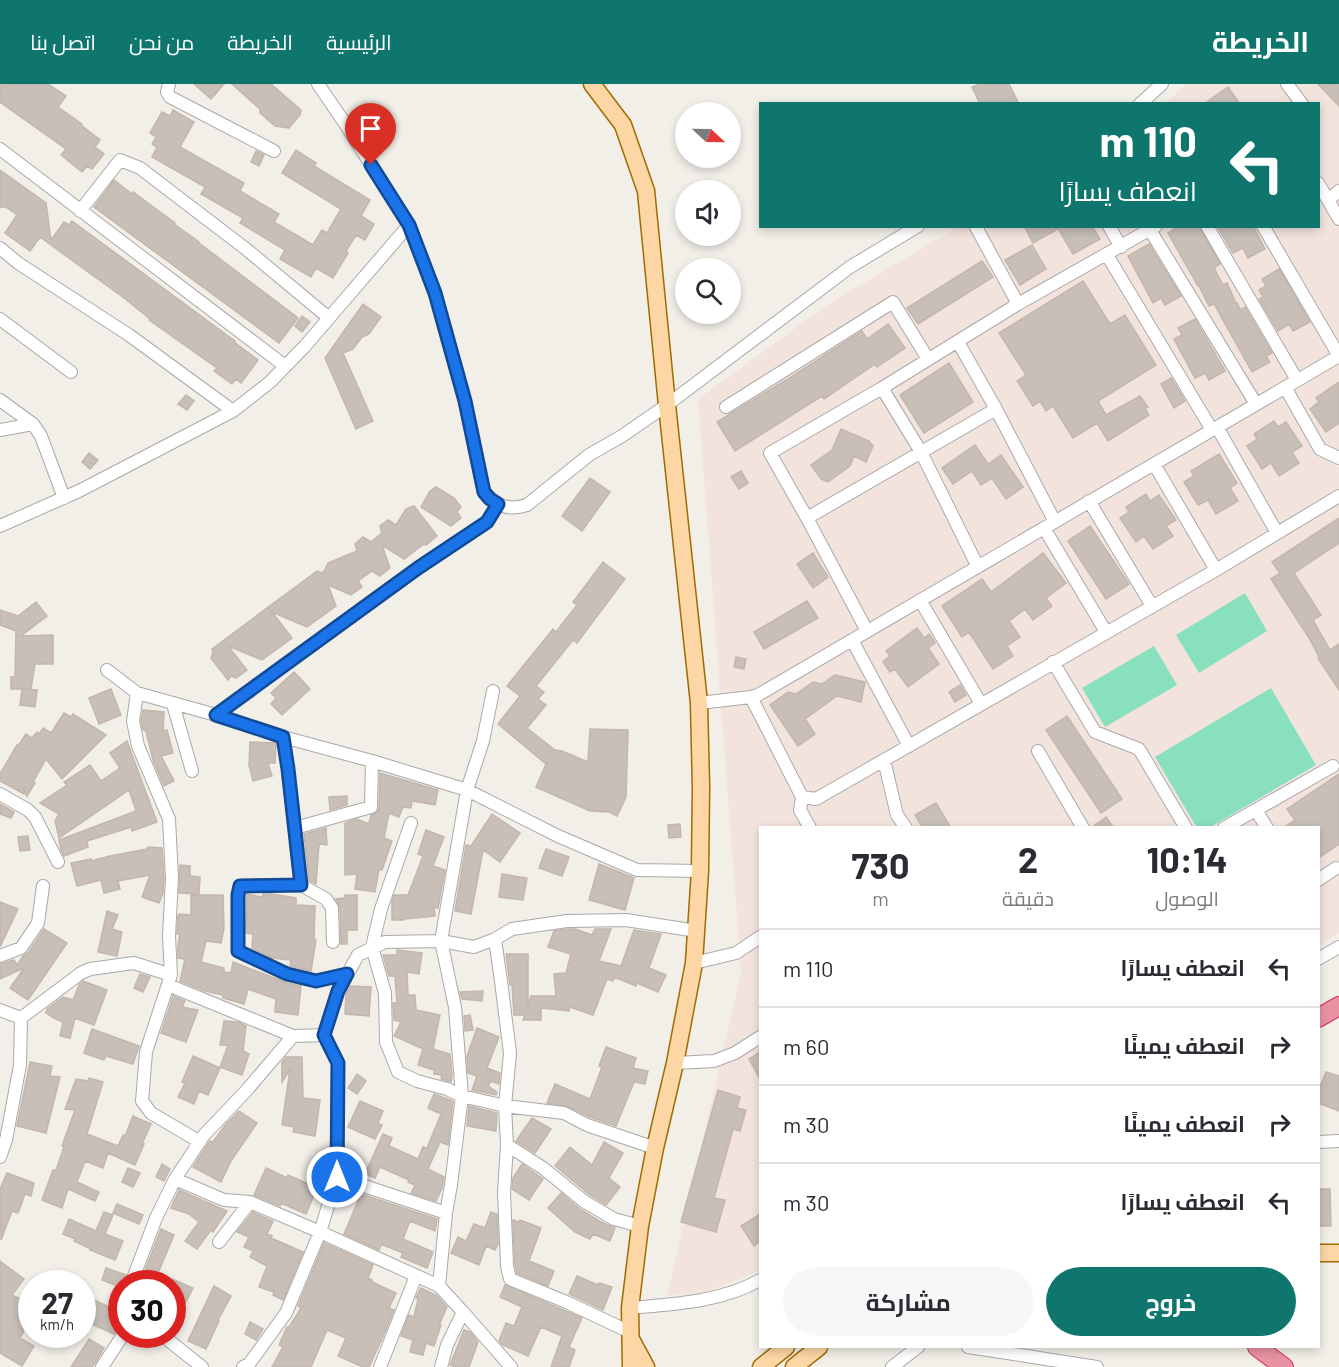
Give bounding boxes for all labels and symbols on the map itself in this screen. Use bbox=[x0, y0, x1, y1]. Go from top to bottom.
north arrow bbox=[675, 102, 741, 168]
pin bbox=[345, 103, 396, 165]
position arrow bbox=[305, 1145, 369, 1209]
speed limit sign: 30 bbox=[108, 1270, 186, 1348]

